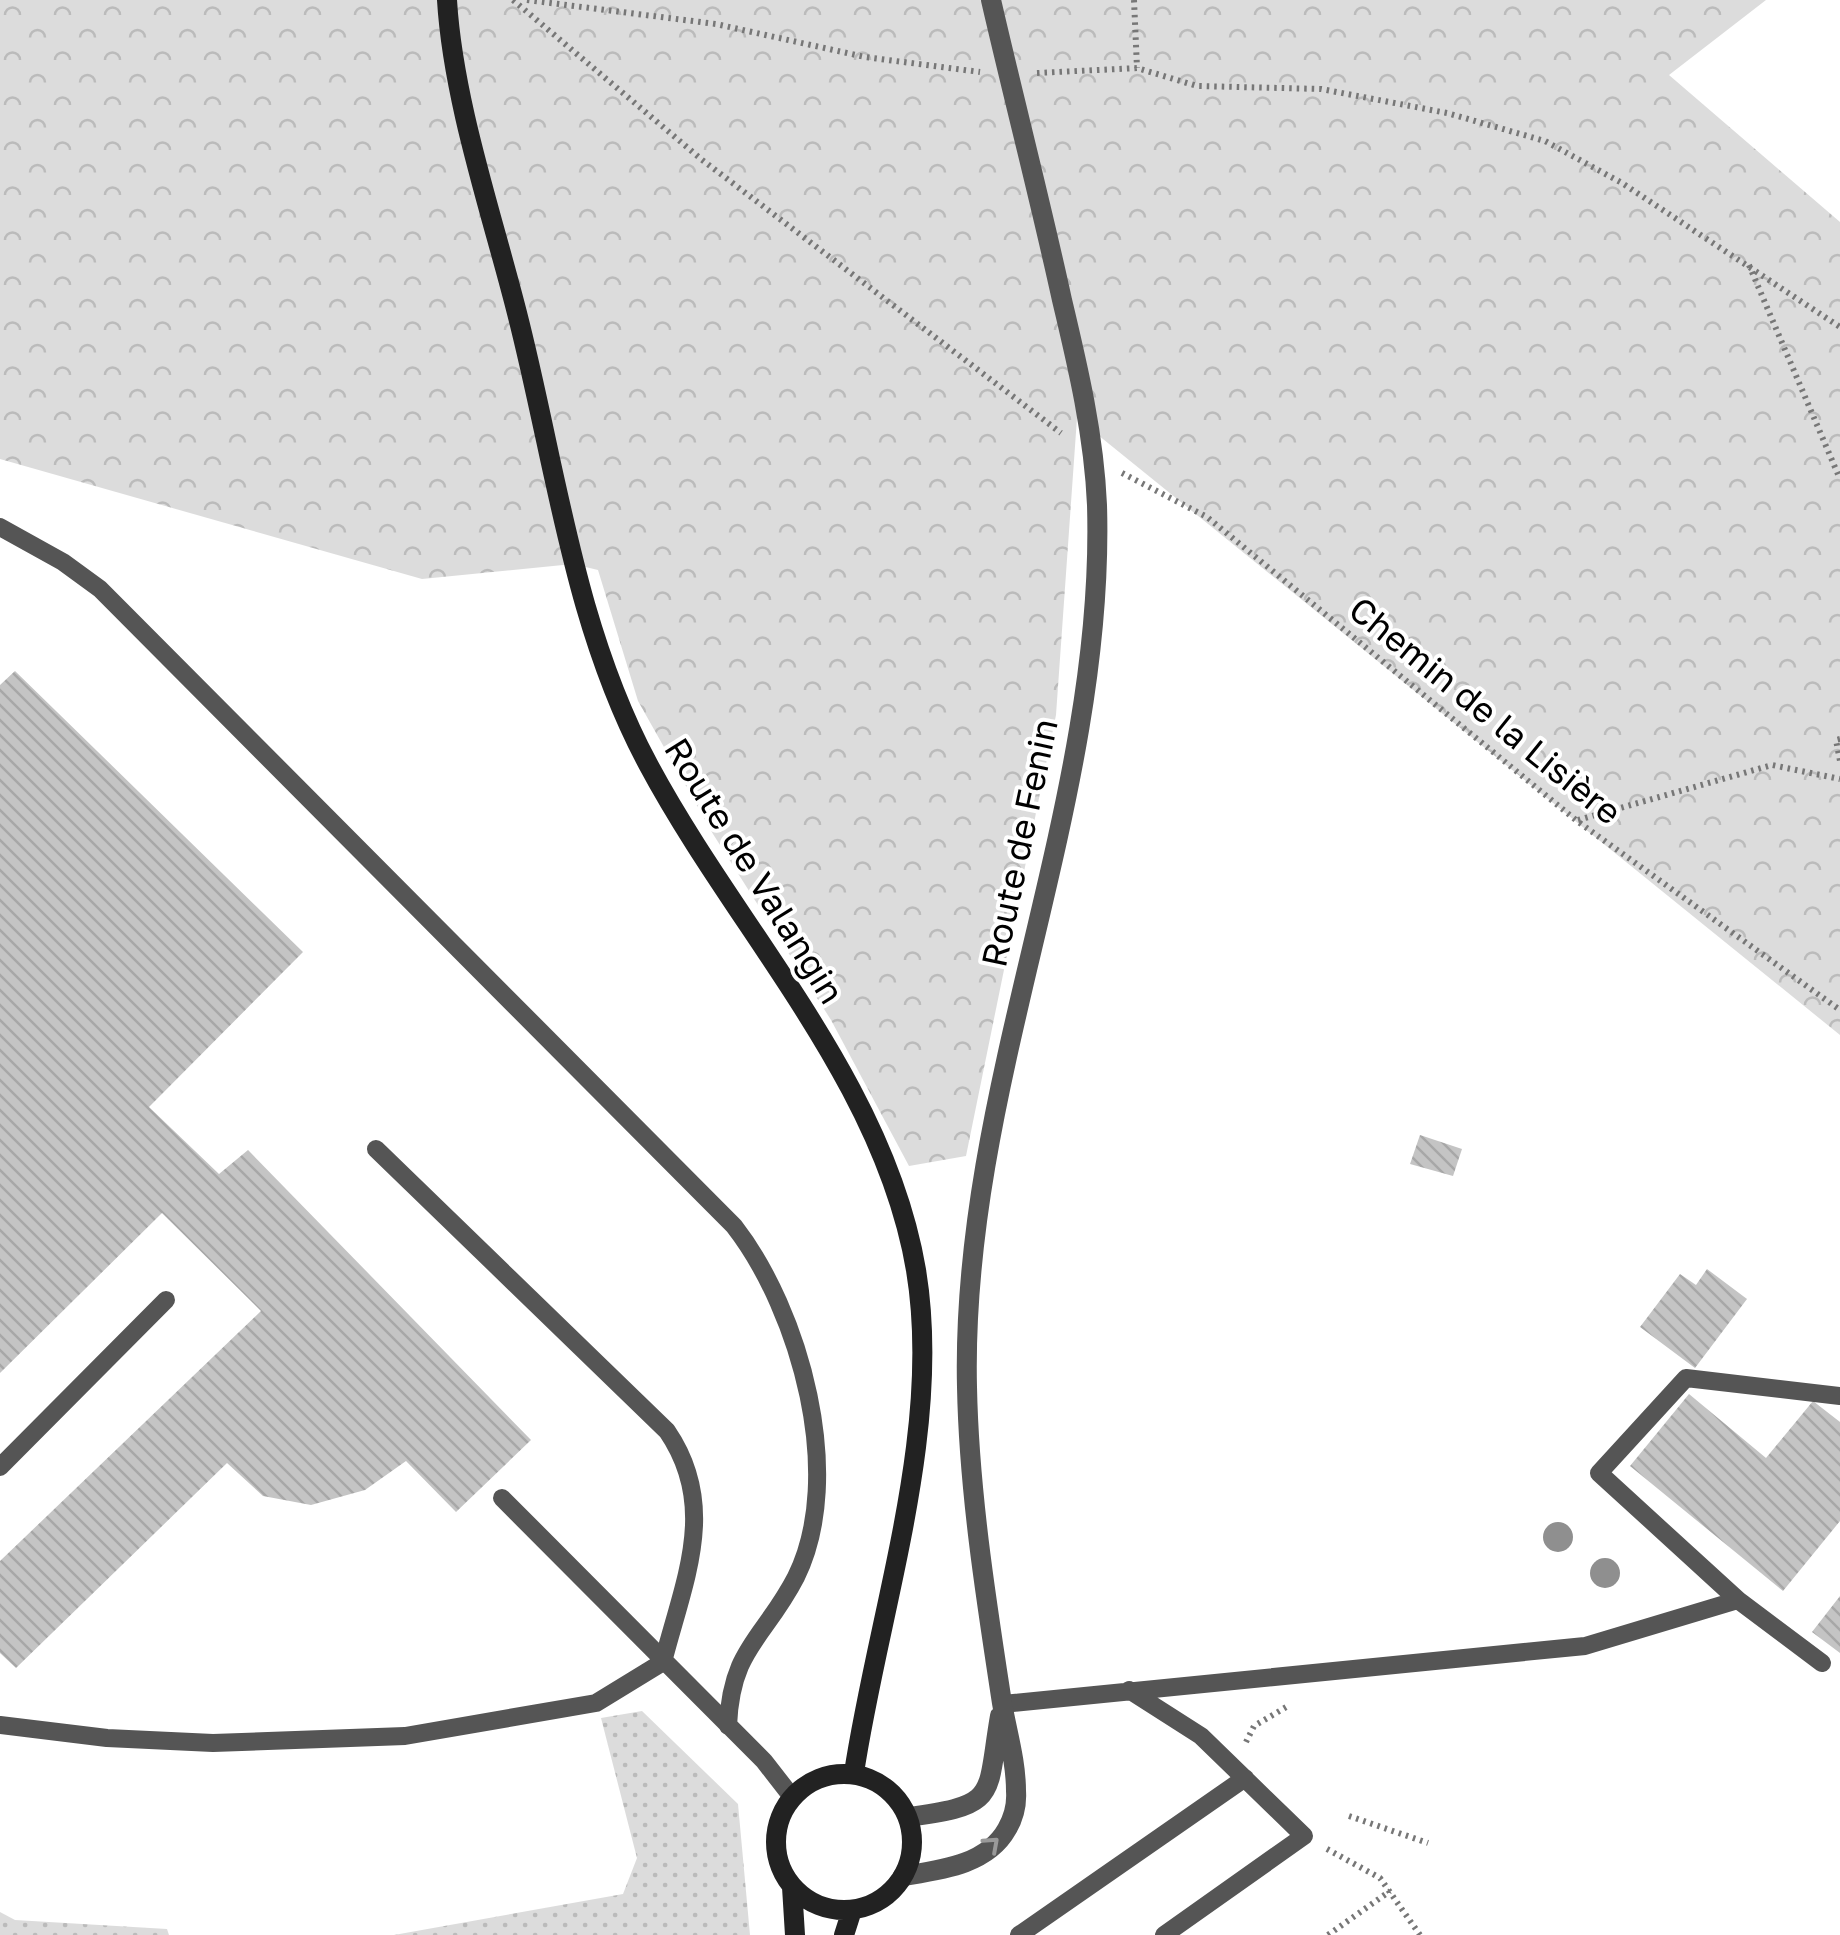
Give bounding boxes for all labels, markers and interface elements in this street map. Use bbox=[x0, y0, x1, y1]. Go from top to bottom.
street label: Chemin de la Lisière bbox=[1341, 588, 1630, 833]
street label: Route de Fenin bbox=[972, 715, 1066, 971]
street label: Route de Valangin bbox=[656, 730, 854, 1011]
one-way arrow bbox=[980, 1837, 999, 1855]

